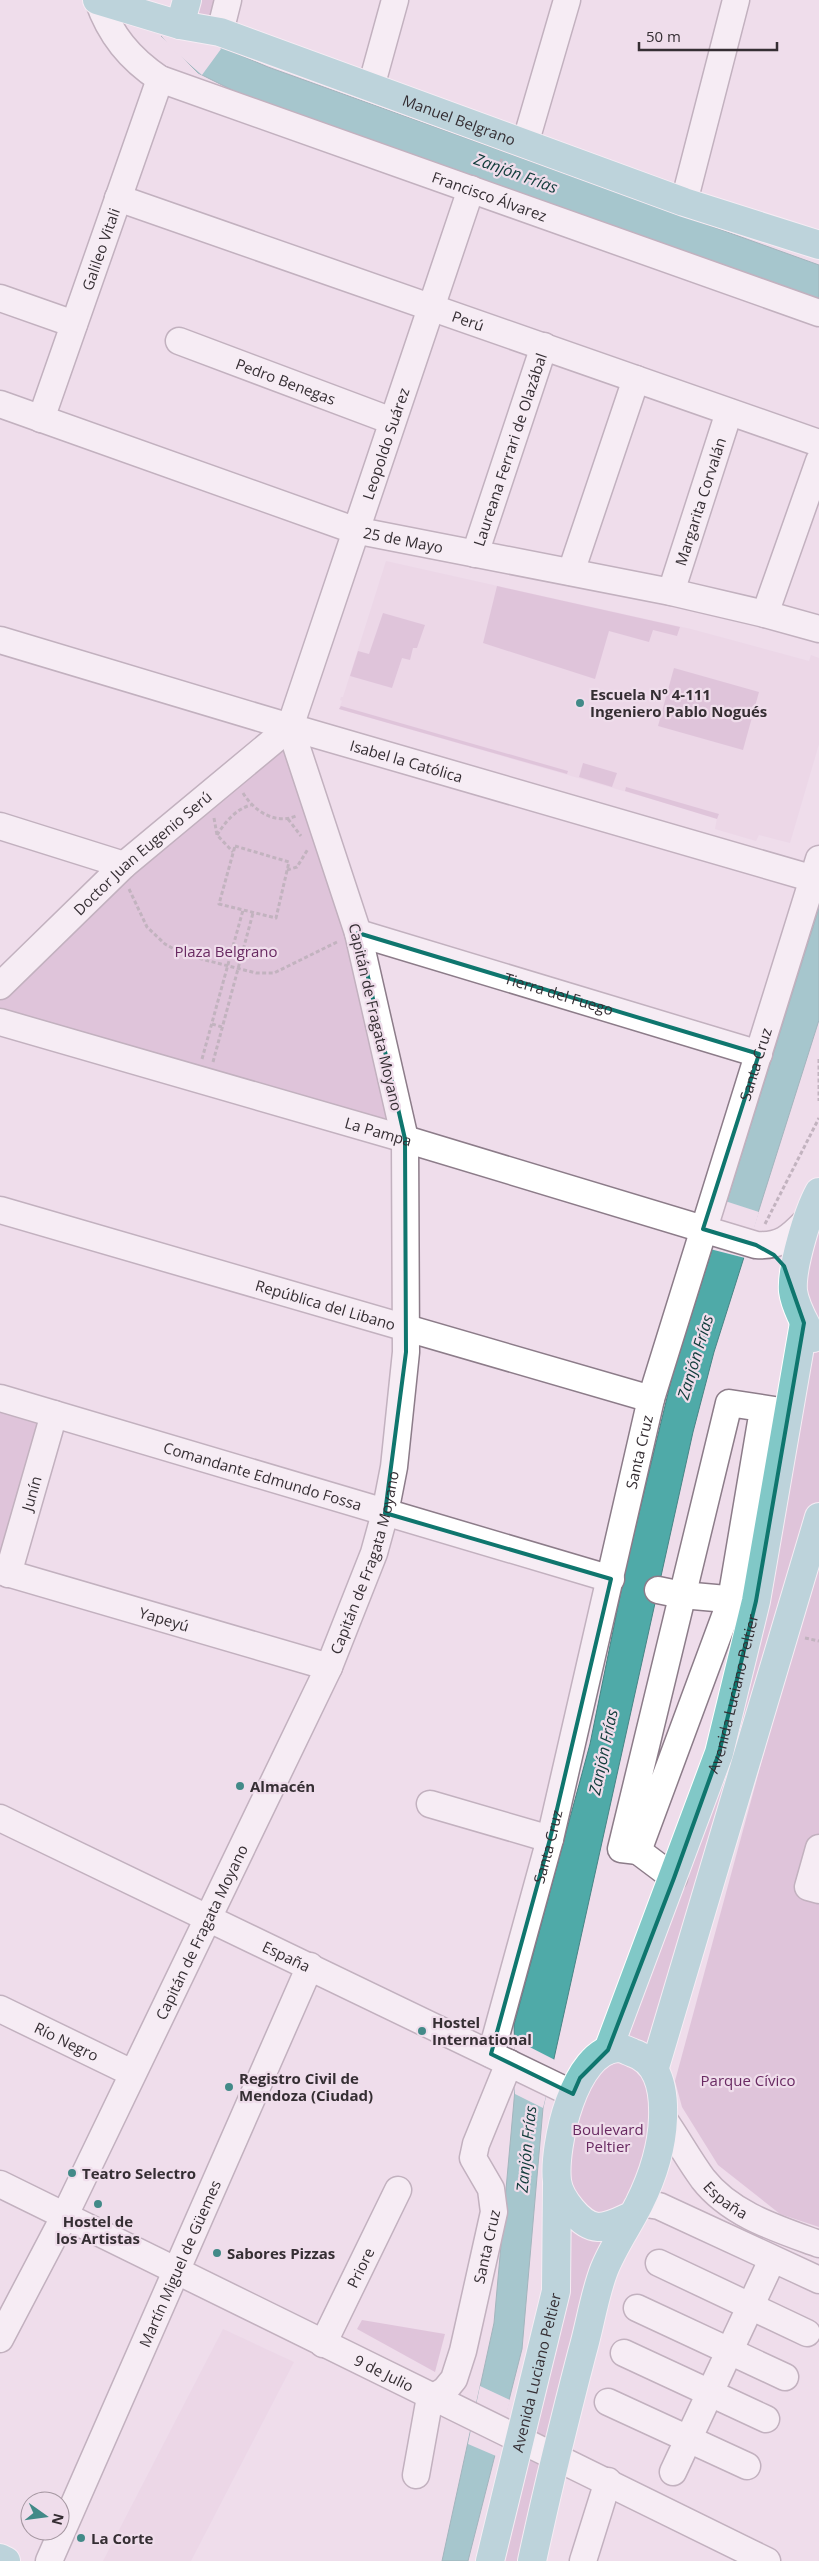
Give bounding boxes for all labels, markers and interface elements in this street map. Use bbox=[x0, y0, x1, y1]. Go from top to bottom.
scale bar bbox=[639, 20, 776, 52]
text: 50 m bbox=[646, 26, 681, 46]
street label: Manuel Belgrano bbox=[400, 90, 519, 150]
water label: Zanjón Frías bbox=[470, 147, 561, 198]
street label: Francisco Álvarez bbox=[429, 166, 550, 226]
street label: Galileo Vitali bbox=[77, 205, 124, 293]
street label: Perú bbox=[449, 306, 487, 335]
street label: Laureana Ferrari de Olazábal bbox=[468, 350, 551, 549]
street label: Pedro Benegas bbox=[233, 353, 338, 409]
street label: Leopoldo Suárez bbox=[357, 385, 413, 502]
street label: Margarita Corvalán bbox=[670, 435, 730, 568]
street label: 25 de Mayo bbox=[362, 522, 445, 557]
place label: Escuela Nº 4-111 Ingeniero Pablo Nogués bbox=[590, 684, 767, 721]
marker: Escuela Nº 4-111 Ingeniero Pablo Nogués bbox=[574, 697, 586, 709]
street label: Isabel la Católica bbox=[348, 735, 465, 787]
street label: Doctor Juan Eugenio Serú bbox=[69, 786, 216, 919]
street label: Capitán de Fragata Moyano bbox=[345, 921, 407, 1113]
park label: Plaza Belgrano bbox=[174, 941, 278, 961]
street label: Tierra del Fuego bbox=[502, 968, 616, 1020]
street label: Santa Cruz bbox=[734, 1025, 776, 1103]
street label: La Pampa bbox=[343, 1112, 414, 1151]
street label: República del Libano bbox=[253, 1275, 398, 1334]
water label: Zanjón Frías bbox=[671, 1312, 718, 1403]
street label: Santa Cruz bbox=[621, 1413, 657, 1491]
street label: Comandante Edmundo Fossa bbox=[161, 1437, 364, 1515]
street label: Capitán de Fragata Moyano bbox=[325, 1469, 403, 1657]
street label: Junín bbox=[16, 1473, 46, 1515]
street label: Yapeyú bbox=[137, 1602, 191, 1636]
street label: Avenida Luciano Peltier bbox=[702, 1612, 762, 1776]
water label: Zanjón Frías bbox=[583, 1707, 623, 1798]
place label: Almacén bbox=[250, 1776, 315, 1796]
marker: Almacén bbox=[234, 1780, 246, 1792]
street label: Santa Cruz bbox=[528, 1808, 566, 1886]
street label: Capitán de Fragata Moyano bbox=[151, 1841, 252, 2023]
street label: España bbox=[259, 1936, 314, 1976]
place label: Hostel International bbox=[432, 2012, 532, 2049]
street label: Río Negro bbox=[31, 2017, 102, 2065]
marker: Hostel International bbox=[416, 2025, 428, 2037]
place label: Registro Civil de Mendoza (Ciudad) bbox=[239, 2068, 373, 2105]
park label: Parque Cívico bbox=[701, 2070, 795, 2090]
marker: Registro Civil de Mendoza (Ciudad) bbox=[223, 2081, 235, 2093]
water label: Zanjón Frías bbox=[510, 2104, 542, 2194]
park label: Boulevard Peltier bbox=[572, 2119, 644, 2156]
place label: Teatro Selectro bbox=[82, 2163, 196, 2183]
marker: Teatro Selectro bbox=[66, 2167, 78, 2179]
street label: Martín Miguel de Güemes bbox=[134, 2177, 225, 2350]
street label: España bbox=[699, 2177, 751, 2223]
marker: Hostel de los Artistas bbox=[92, 2198, 104, 2210]
street label: Santa Cruz bbox=[468, 2208, 504, 2285]
place label: Hostel de los Artistas bbox=[56, 2211, 140, 2248]
place label: Sabores Pizzas bbox=[227, 2243, 335, 2263]
street label: Priore bbox=[342, 2244, 379, 2291]
marker: Sabores Pizzas bbox=[211, 2247, 223, 2259]
street label: Avenida Luciano Peltier bbox=[507, 2291, 565, 2454]
street label: 9 de Julio bbox=[351, 2350, 417, 2396]
north arrow bbox=[20, 2491, 70, 2541]
text: N bbox=[48, 2511, 69, 2527]
place label: La Corte bbox=[91, 2528, 154, 2548]
marker: La Corte bbox=[75, 2532, 87, 2544]

